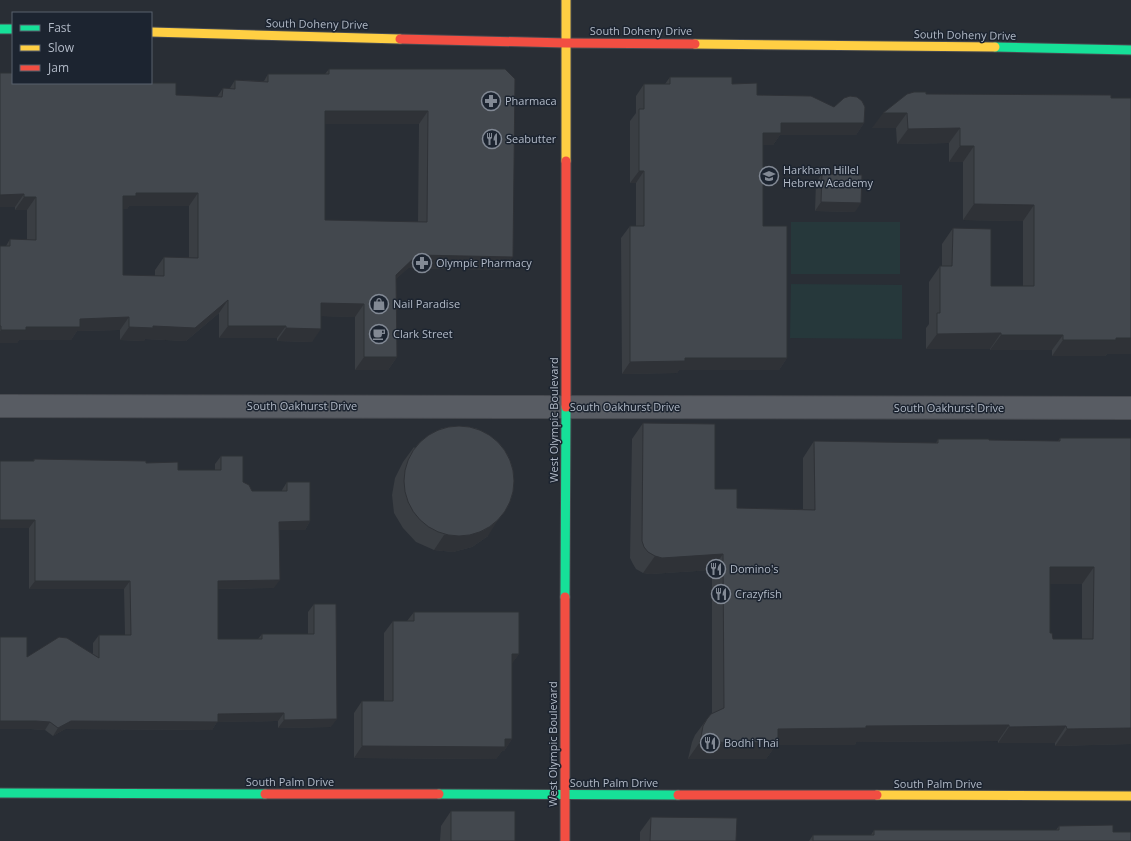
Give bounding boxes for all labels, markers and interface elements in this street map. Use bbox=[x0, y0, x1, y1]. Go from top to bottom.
legend bbox=[12, 12, 152, 84]
street label: South Doheny Drive bbox=[266, 15, 368, 32]
text: Fast bbox=[48, 19, 71, 36]
street label: South Doheny Drive bbox=[590, 23, 692, 38]
street label: South Doheny Drive bbox=[914, 26, 1016, 43]
text: Slow bbox=[48, 39, 75, 56]
text: Jam bbox=[47, 59, 69, 76]
pharmacy icon: Pharmaca bbox=[480, 90, 502, 112]
place label: Pharmaca bbox=[505, 93, 557, 108]
restaurant icon: Seabutter bbox=[481, 128, 503, 150]
place label: Seabutter bbox=[506, 131, 557, 146]
place label: Harkham Hillel Hebrew Academy bbox=[783, 162, 873, 190]
school or university icon: Harkham Hillel Hebrew Academy bbox=[758, 165, 780, 187]
pharmacy icon: Olympic Pharmacy bbox=[411, 252, 433, 274]
place label: Olympic Pharmacy bbox=[436, 255, 532, 270]
shop icon: Nail Paradise bbox=[368, 293, 390, 315]
place label: Nail Paradise bbox=[393, 296, 460, 311]
cafe icon: Clark Street bbox=[368, 323, 390, 345]
place label: Clark Street bbox=[393, 326, 453, 341]
street label: West Olympic Boulevard bbox=[546, 357, 561, 483]
street label: South Oakhurst Drive bbox=[247, 398, 357, 413]
street label: South Oakhurst Drive bbox=[570, 399, 680, 414]
street label: South Oakhurst Drive bbox=[894, 400, 1004, 415]
restaurant icon: Domino's bbox=[705, 558, 727, 580]
place label: Domino's bbox=[730, 561, 779, 576]
restaurant icon: Crazyfish bbox=[710, 583, 732, 605]
place label: Crazyfish bbox=[735, 586, 782, 601]
street label: West Olympic Boulevard bbox=[545, 681, 560, 807]
restaurant icon: Bodhi Thai bbox=[699, 732, 721, 754]
place label: Bodhi Thai bbox=[724, 735, 779, 750]
street label: South Palm Drive bbox=[246, 774, 334, 789]
street label: South Palm Drive bbox=[570, 775, 658, 790]
street label: South Palm Drive bbox=[894, 776, 982, 791]

